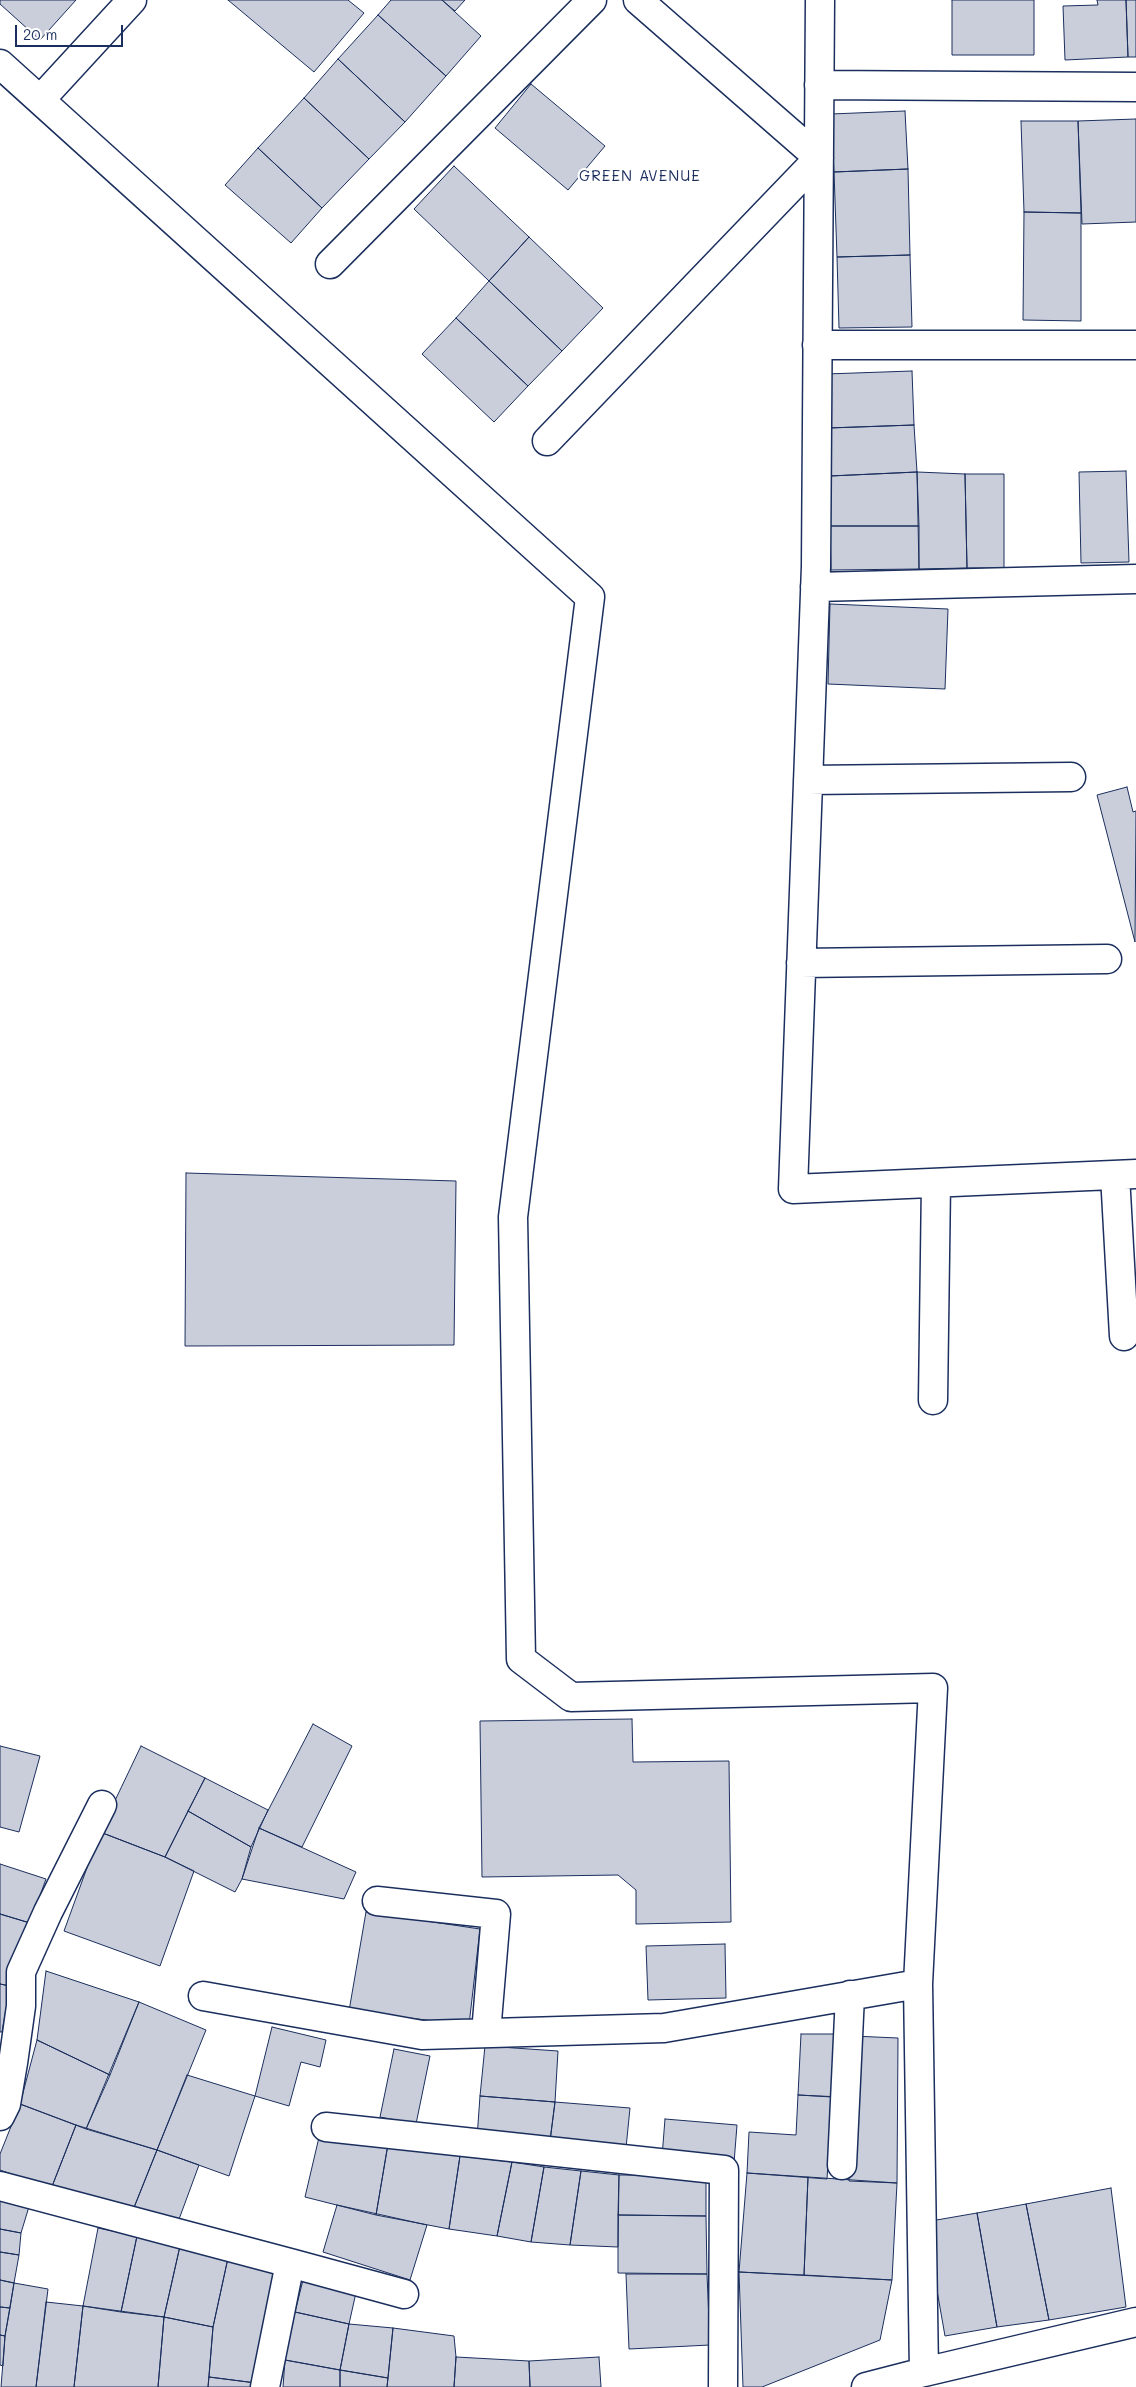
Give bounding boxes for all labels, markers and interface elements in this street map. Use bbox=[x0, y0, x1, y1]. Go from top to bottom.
scale bar bbox=[18, 15, 125, 47]
text: 20 m bbox=[23, 24, 57, 44]
district label: GREEN AVENUE bbox=[578, 167, 702, 185]

